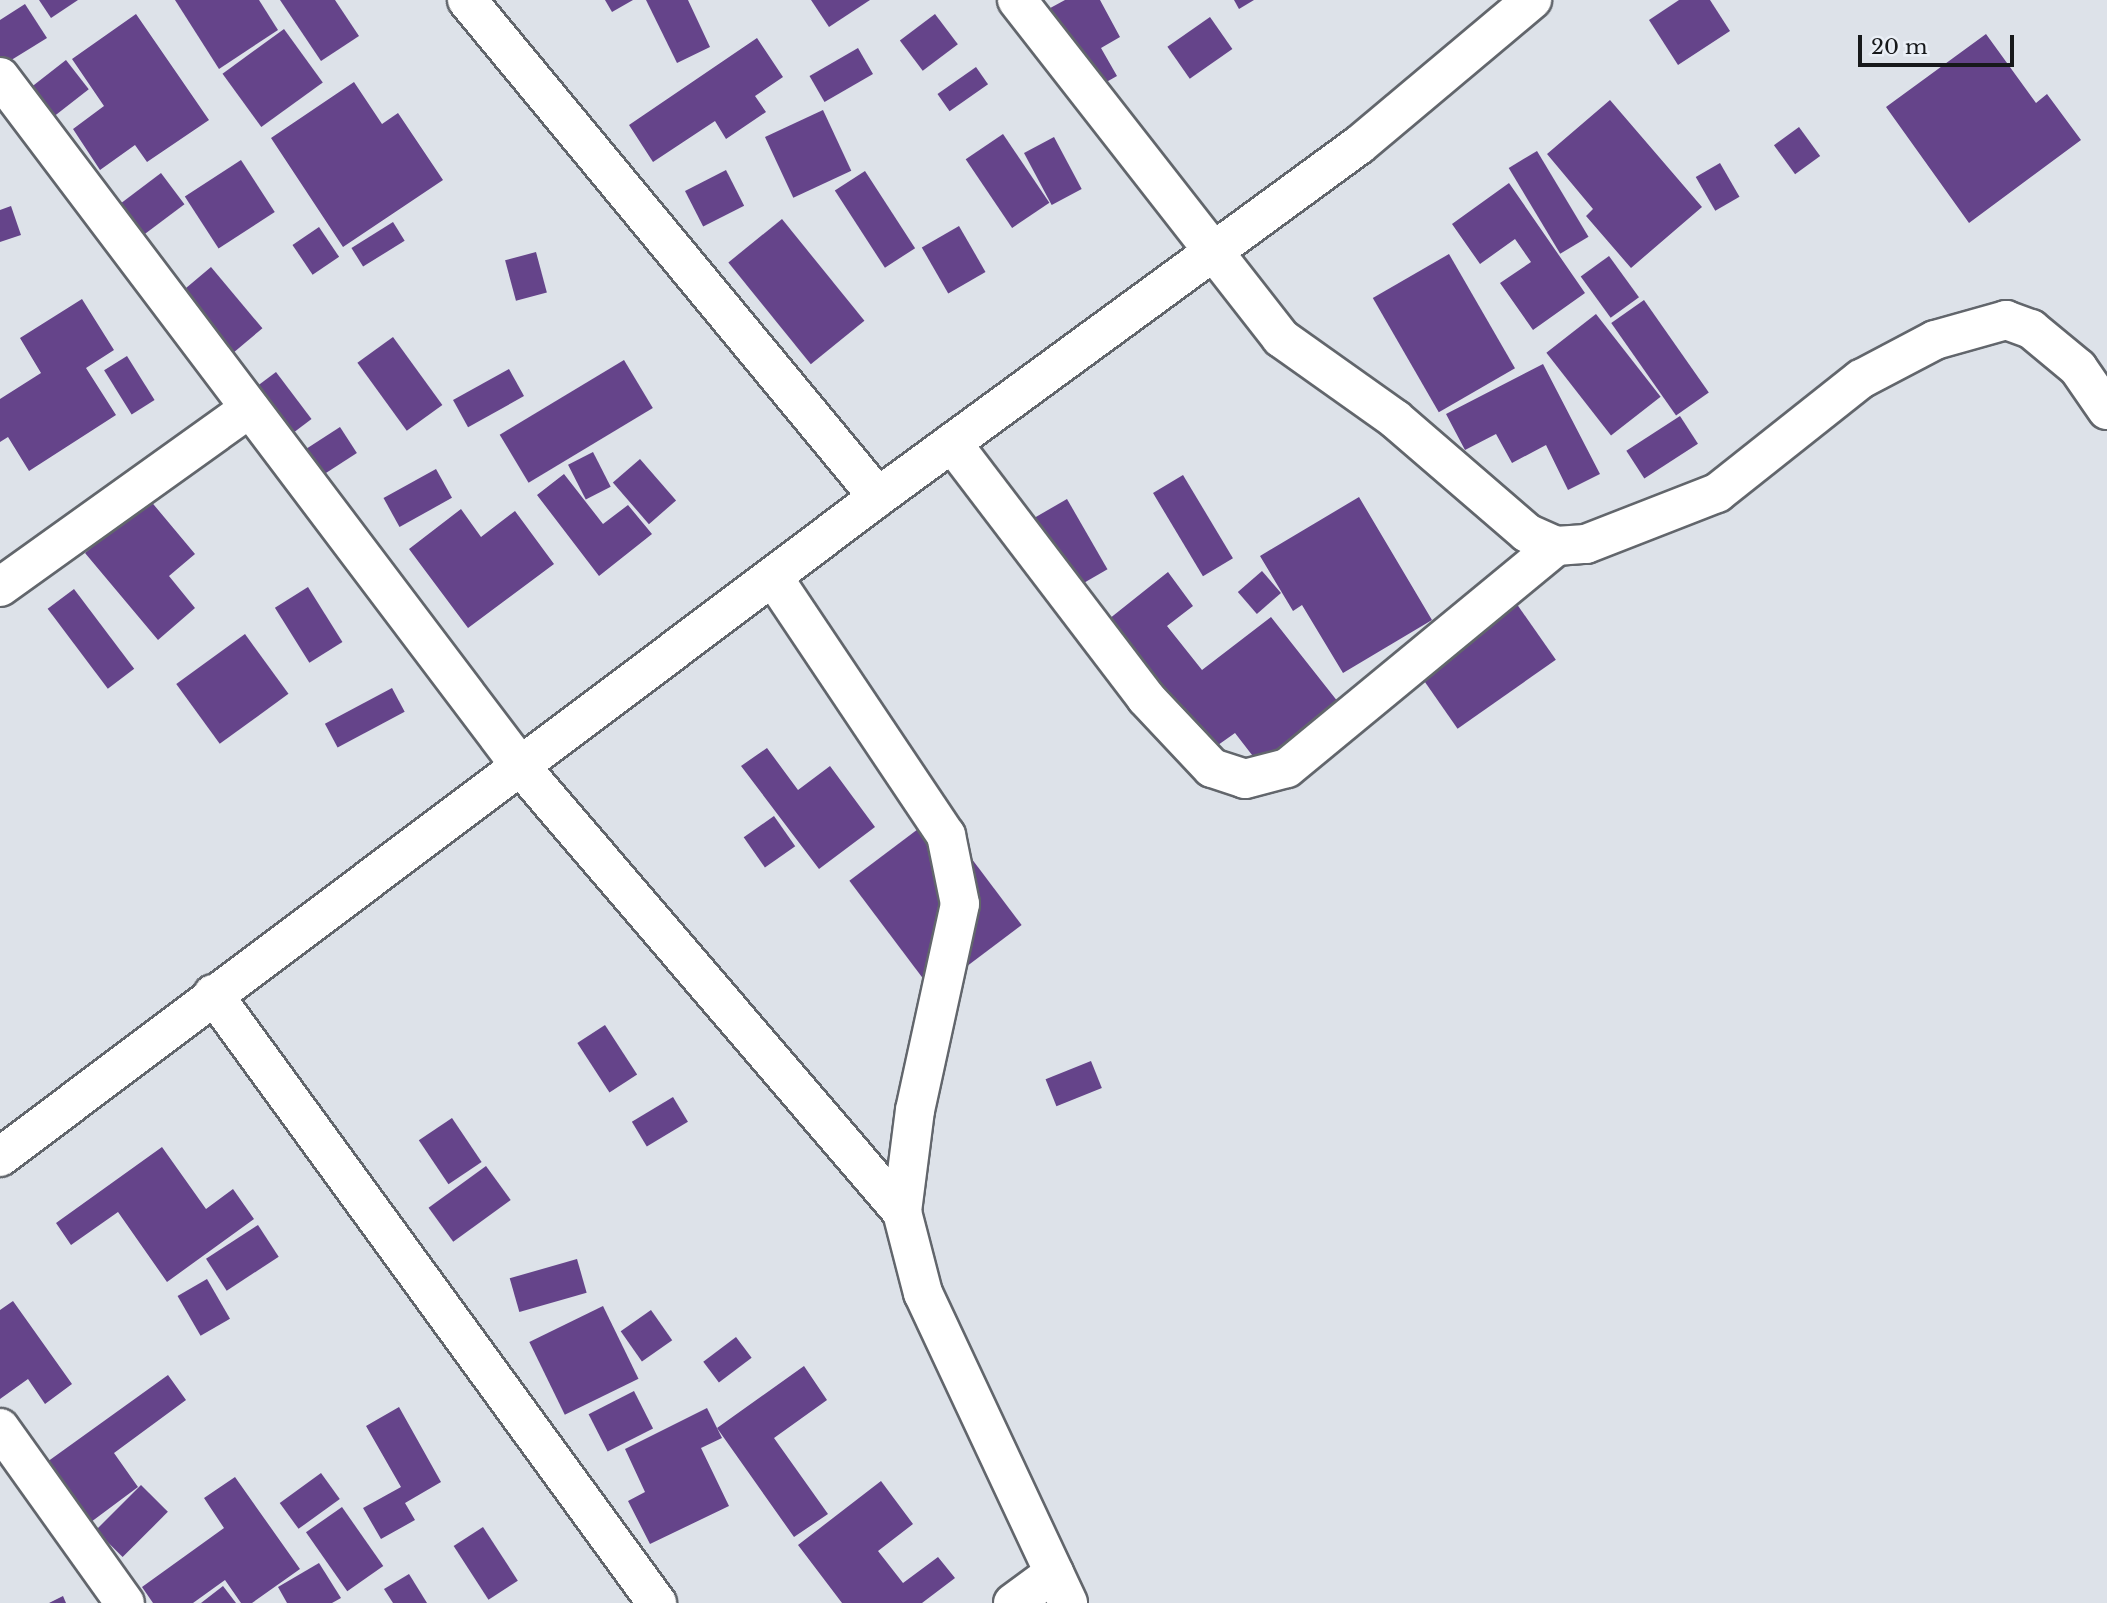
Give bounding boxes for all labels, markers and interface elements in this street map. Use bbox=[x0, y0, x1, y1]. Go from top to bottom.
scale bar bbox=[1862, 21, 2018, 65]
text: 20 m bbox=[1871, 34, 1928, 60]

